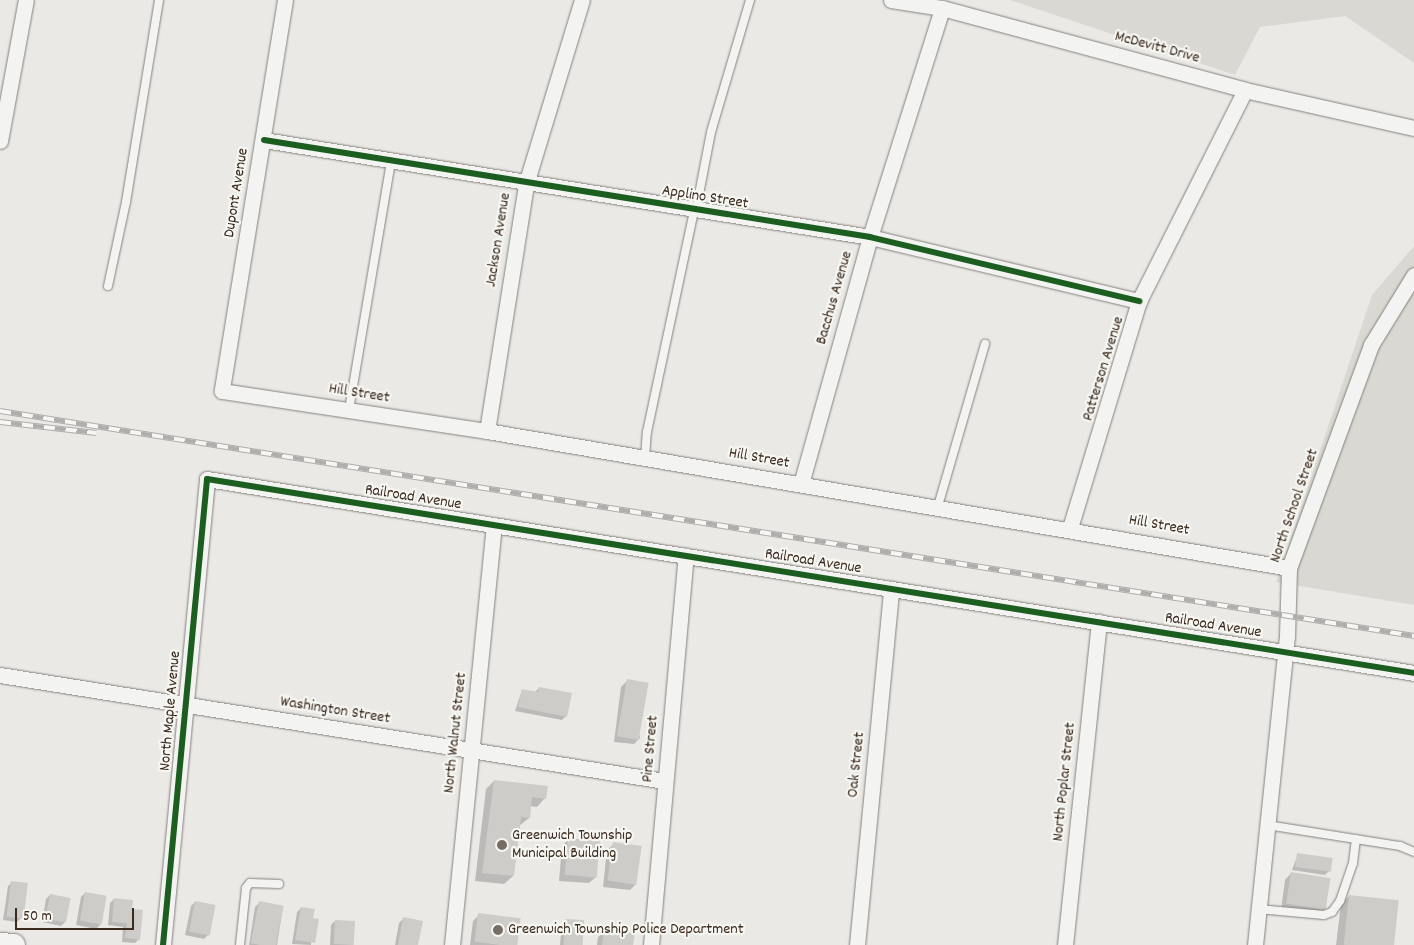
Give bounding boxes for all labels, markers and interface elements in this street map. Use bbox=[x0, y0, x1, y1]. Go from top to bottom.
street label: McDevitt Drive bbox=[1112, 27, 1202, 69]
street label: Dupont Avenue bbox=[220, 147, 254, 239]
street label: Applino Street bbox=[660, 182, 750, 214]
street label: Jackson Avenue bbox=[482, 192, 516, 288]
street label: Bacchus Avenue bbox=[812, 249, 858, 347]
street label: Patterson Avenue bbox=[1079, 314, 1129, 424]
street label: Hill Street bbox=[327, 380, 391, 408]
street label: Hill Street bbox=[727, 444, 791, 474]
street label: North School Street bbox=[1267, 446, 1323, 566]
street label: Railroad Avenue bbox=[363, 481, 463, 515]
street label: Hill Street bbox=[1127, 511, 1191, 541]
street label: Railroad Avenue bbox=[763, 545, 863, 579]
street label: Railroad Avenue bbox=[1163, 609, 1263, 643]
street label: North Maple Avenue bbox=[156, 650, 186, 772]
street label: North Walnut Street bbox=[440, 672, 472, 794]
street label: Washington Street bbox=[279, 693, 391, 729]
street label: Pine Street bbox=[639, 715, 663, 783]
street label: North Poplar Street bbox=[1049, 722, 1081, 842]
street label: Oak Street bbox=[844, 731, 870, 799]
place label: Greenwich Township Municipal Building bbox=[512, 826, 632, 864]
marker: Greenwich Township Municipal Building bbox=[496, 839, 508, 851]
scale bar bbox=[18, 898, 136, 930]
text: 50 m bbox=[23, 906, 52, 928]
place label: Greenwich Township Police Department bbox=[508, 920, 744, 940]
marker: Greenwich Township Police Department bbox=[492, 924, 504, 936]

